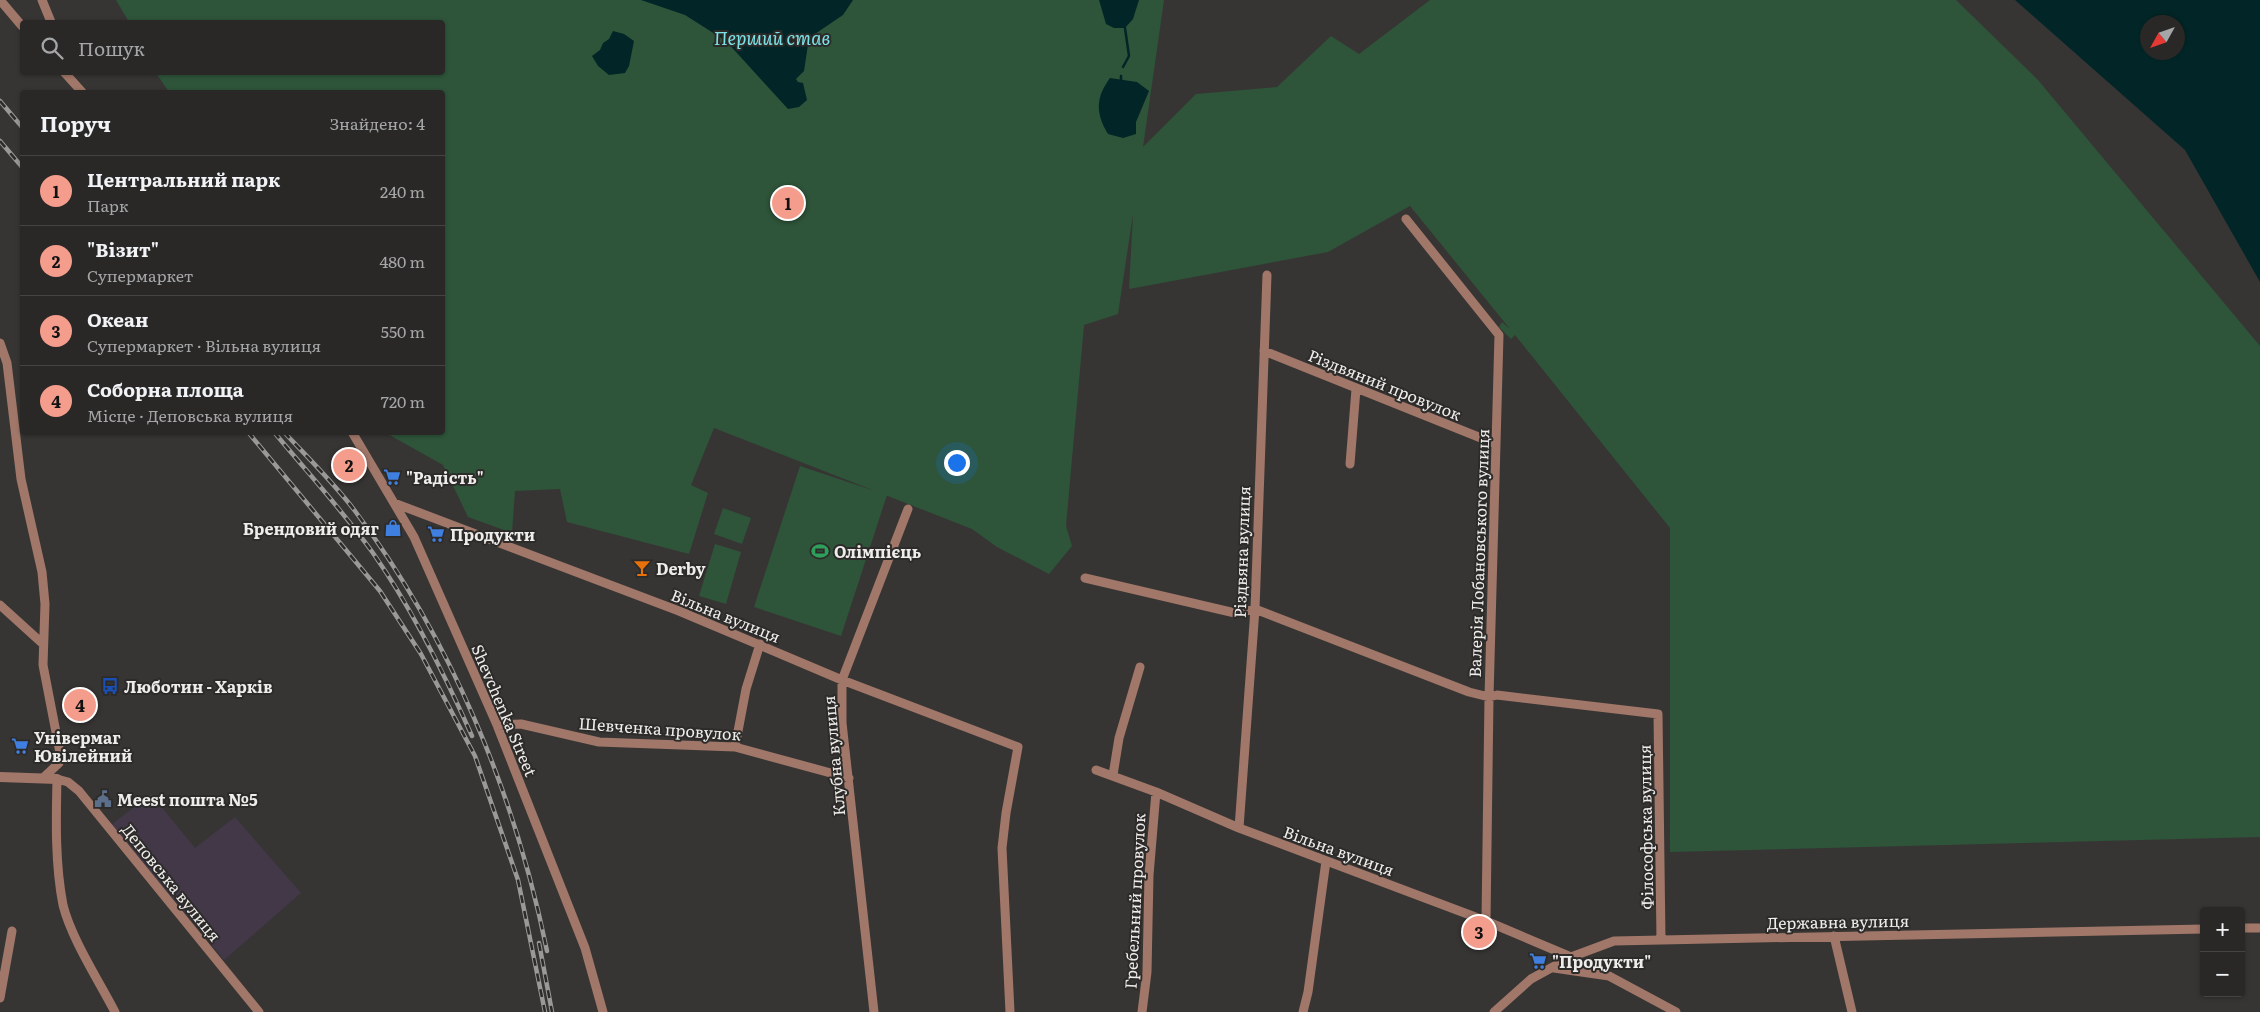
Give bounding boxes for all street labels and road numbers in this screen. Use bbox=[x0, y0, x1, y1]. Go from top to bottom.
street label: Різдвяний провулок bbox=[1305, 342, 1466, 426]
street label: Валерія Лобановського вулиця bbox=[1462, 428, 1494, 678]
street label: Різдвяна вулиця bbox=[1227, 485, 1255, 619]
street label: Вільна вулиця bbox=[668, 582, 784, 648]
street label: Shevchenka Street bbox=[466, 640, 544, 780]
street label: Клубна вулиця bbox=[816, 695, 850, 817]
street label: Шевченка провулок bbox=[578, 710, 743, 746]
street label: Філософська вулиця bbox=[1632, 744, 1658, 910]
street label: Гребельний провулок bbox=[1117, 812, 1151, 990]
street label: Деповська вулиця bbox=[117, 818, 227, 946]
street label: Вільна вулиця bbox=[1280, 819, 1398, 881]
street label: Державна вулиця bbox=[1767, 908, 1909, 934]

